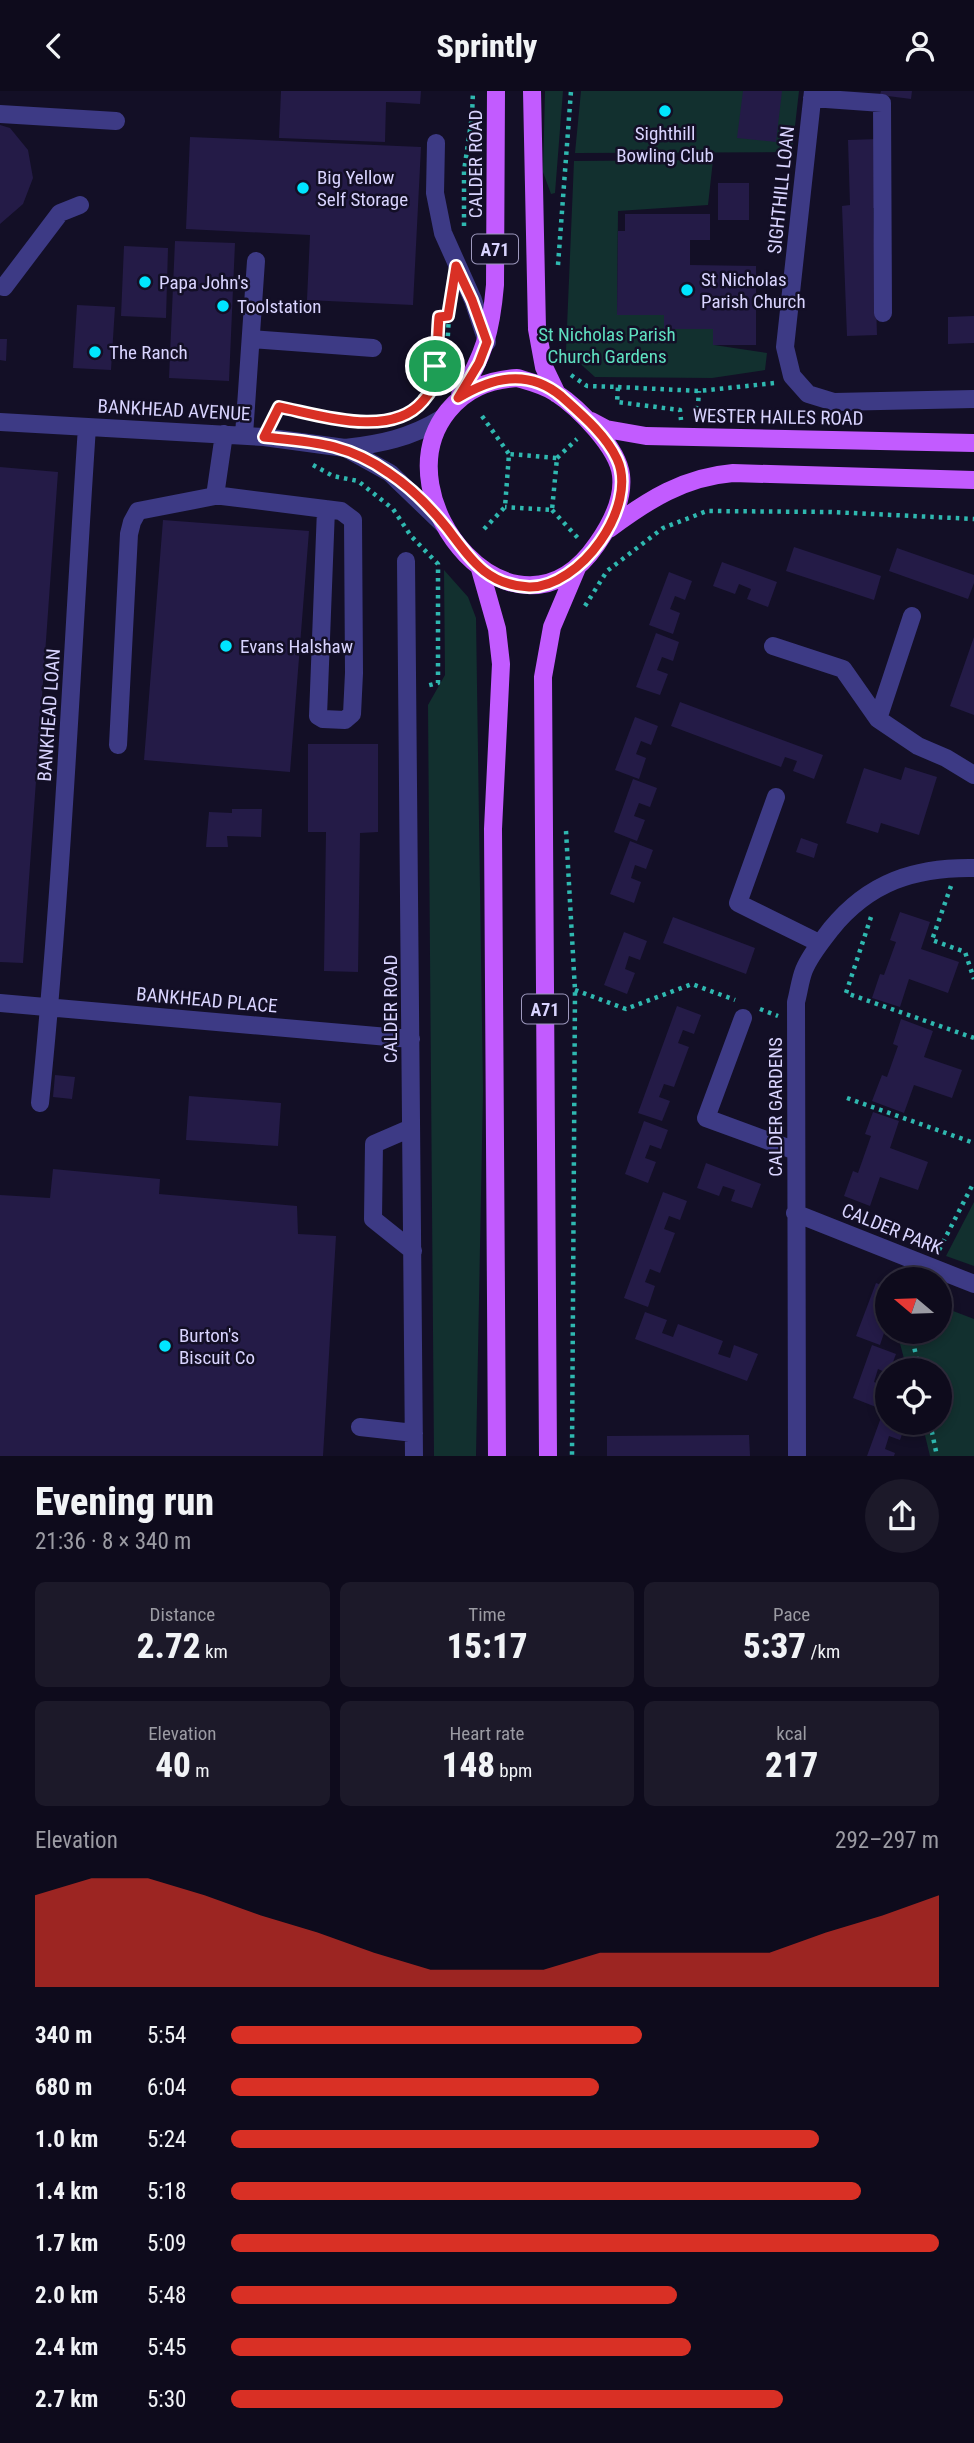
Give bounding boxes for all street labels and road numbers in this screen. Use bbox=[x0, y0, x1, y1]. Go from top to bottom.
street label: CALDER ROAD bbox=[464, 110, 487, 218]
street label: SIGHTHILL LOAN bbox=[763, 125, 799, 255]
road number: A71 bbox=[472, 235, 518, 264]
street label: BANKHEAD AVENUE bbox=[97, 395, 251, 425]
street label: WESTER HAILES ROAD bbox=[692, 404, 864, 430]
street label: BANKHEAD LOAN bbox=[33, 648, 65, 782]
street label: CALDER ROAD bbox=[379, 955, 402, 1063]
street label: BANKHEAD PLACE bbox=[135, 982, 279, 1018]
road number: A71 bbox=[522, 994, 568, 1023]
street label: CALDER GARDENS bbox=[764, 1037, 787, 1177]
street label: CALDER PARK bbox=[838, 1198, 946, 1260]

